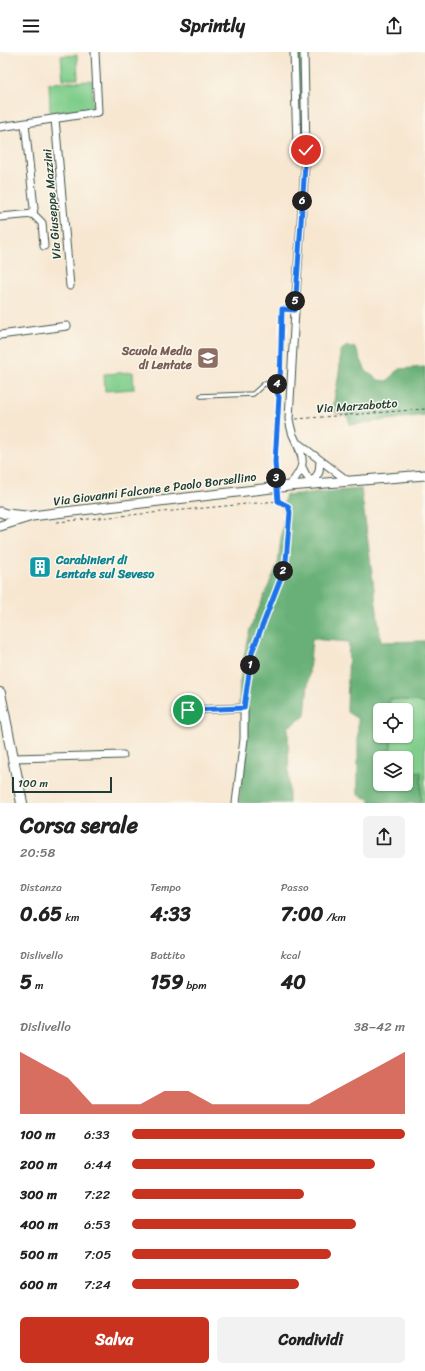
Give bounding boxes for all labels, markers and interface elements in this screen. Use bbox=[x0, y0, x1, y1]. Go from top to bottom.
text: Sprintly bbox=[180, 10, 245, 42]
icon: menu bbox=[20, 15, 42, 37]
icon: share bbox=[383, 15, 405, 37]
pin bbox=[289, 133, 323, 167]
icon: check bbox=[295, 139, 317, 161]
street label: Via Giuseppe Mazzini bbox=[36, 147, 68, 260]
pin: 6 bbox=[292, 191, 312, 211]
text: 6 bbox=[299, 191, 305, 210]
pin: 5 bbox=[285, 291, 305, 311]
text: 5 bbox=[292, 291, 298, 310]
place label: Scuola Media di Lentate bbox=[121, 340, 193, 376]
school or university icon: Scuola Media di Lentate bbox=[195, 345, 221, 371]
pin: 4 bbox=[267, 374, 287, 394]
text: 4 bbox=[274, 374, 280, 393]
street label: Via Marzabotto bbox=[316, 392, 398, 420]
street label: Via Giovanni Falcone e Paolo Borsellino bbox=[52, 466, 258, 512]
pin: 3 bbox=[266, 468, 286, 488]
text: 3 bbox=[273, 468, 279, 487]
place label: Carabinieri di Lentate sul Seveso bbox=[55, 549, 155, 585]
building icon: Carabinieri di Lentate sul Seveso bbox=[27, 554, 53, 580]
pin: 2 bbox=[273, 561, 293, 581]
text: 2 bbox=[280, 561, 286, 580]
pin: 1 bbox=[240, 655, 260, 675]
text: 1 bbox=[248, 655, 252, 674]
pin bbox=[171, 693, 205, 727]
icon: arrive bbox=[177, 699, 199, 721]
map controls bbox=[373, 703, 413, 791]
button: locate bbox=[373, 703, 413, 743]
button: layers bbox=[373, 751, 413, 791]
text: 100 m bbox=[18, 774, 48, 793]
scale bar bbox=[12, 775, 112, 794]
text: Corsa serale bbox=[20, 806, 138, 845]
button: share bbox=[363, 816, 405, 858]
text: 20:58 bbox=[20, 841, 55, 864]
text: Distanza bbox=[20, 878, 62, 897]
text: Tempo bbox=[150, 878, 181, 897]
text: Passo bbox=[281, 878, 309, 897]
text: 0.65 bbox=[20, 897, 62, 932]
text: 4:33 bbox=[150, 897, 191, 932]
text: 7:00 bbox=[281, 897, 323, 932]
text: km bbox=[62, 908, 79, 927]
text: /km bbox=[323, 908, 346, 927]
text: Dislivello bbox=[20, 946, 63, 965]
text: Battito bbox=[150, 946, 185, 965]
text: kcal bbox=[281, 946, 301, 965]
text: 5 bbox=[20, 965, 32, 1000]
text: 159 bbox=[150, 965, 183, 1000]
text: 40 bbox=[281, 965, 306, 1000]
text: m bbox=[32, 976, 44, 995]
text: bpm bbox=[183, 976, 207, 995]
text: Dislivello bbox=[20, 1015, 71, 1038]
text: 38–42 m bbox=[354, 1015, 405, 1038]
text: 100 m bbox=[20, 1123, 55, 1146]
text: 6:33 bbox=[84, 1123, 110, 1146]
text: 200 m bbox=[20, 1153, 57, 1176]
text: 6:44 bbox=[84, 1153, 112, 1176]
text: 300 m bbox=[20, 1183, 57, 1206]
text: 7:22 bbox=[84, 1183, 110, 1206]
text: 400 m bbox=[20, 1213, 58, 1236]
text: 6:53 bbox=[84, 1213, 110, 1236]
text: 500 m bbox=[20, 1243, 58, 1266]
text: 7:05 bbox=[84, 1243, 112, 1266]
text: 600 m bbox=[20, 1273, 57, 1296]
text: 7:24 bbox=[84, 1273, 111, 1296]
button: Salva bbox=[20, 1317, 209, 1363]
button: Condividi bbox=[217, 1317, 405, 1363]

